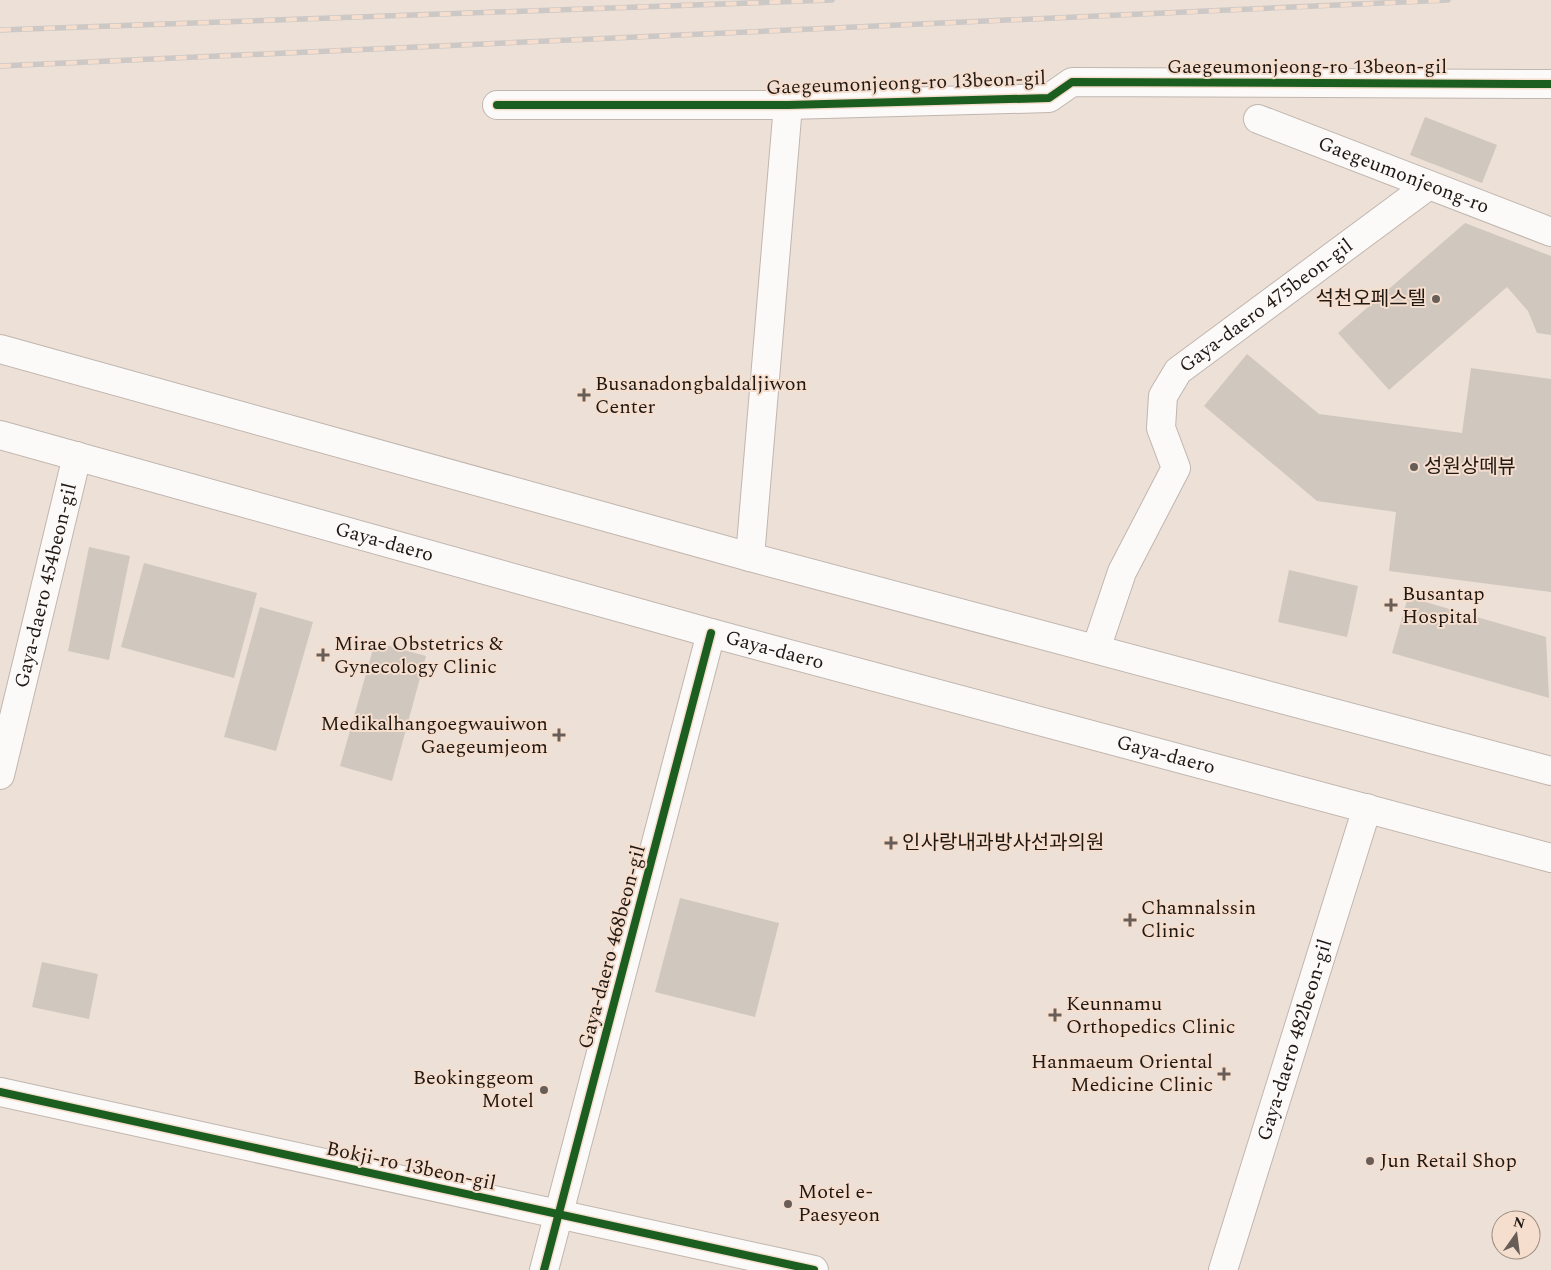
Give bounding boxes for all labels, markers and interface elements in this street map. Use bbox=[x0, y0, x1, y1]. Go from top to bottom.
street label: Gaegeumonjeong-ro 13beon-gil bbox=[1167, 52, 1447, 82]
street label: Gaegeumonjeong-ro 13beon-gil bbox=[765, 63, 1047, 103]
street label: Gaegeumonjeong-ro bbox=[1314, 129, 1494, 222]
street label: Gaya-daero 475beon-gil bbox=[1173, 231, 1359, 380]
place label: 석천오페스텔 bbox=[1316, 284, 1426, 314]
marker: 석천오페스텔 bbox=[1430, 293, 1442, 305]
place label: Busanadongbaldaljiwon Center bbox=[595, 369, 807, 422]
marker: Busanadongbaldaljiwon Center bbox=[577, 388, 591, 402]
place label: 성원상떼뷰 bbox=[1424, 452, 1516, 482]
marker: 성원상떼뷰 bbox=[1408, 461, 1420, 473]
street label: Gaya-daero 454beon-gil bbox=[7, 480, 85, 691]
street label: Gaya-daero bbox=[332, 514, 437, 570]
place label: Busantap Hospital bbox=[1402, 579, 1485, 632]
marker: Busantap Hospital bbox=[1384, 598, 1398, 612]
street label: Gaya-daero bbox=[722, 622, 827, 678]
place label: Mirae Obstetrics & Gynecology Clinic bbox=[334, 629, 503, 682]
marker: Mirae Obstetrics & Gynecology Clinic bbox=[316, 648, 330, 662]
place label: Medikalhangoegwauiwon Gaegeumjeom bbox=[320, 709, 548, 762]
street label: Gaya-daero bbox=[1113, 727, 1219, 782]
marker: Medikalhangoegwauiwon Gaegeumjeom bbox=[552, 728, 566, 742]
place label: 인사랑내과방사선과의원 bbox=[902, 828, 1104, 858]
marker: 인사랑내과방사선과의원 bbox=[884, 836, 898, 850]
street label: Gaya-daero 468beon-gil bbox=[570, 842, 654, 1052]
place label: Chamnalssin Clinic bbox=[1141, 893, 1256, 946]
marker: Chamnalssin Clinic bbox=[1123, 913, 1137, 927]
street label: Gaya-daero 482beon-gil bbox=[1249, 935, 1340, 1145]
place label: Keunnamu Orthopedics Clinic bbox=[1066, 989, 1235, 1042]
marker: Keunnamu Orthopedics Clinic bbox=[1048, 1008, 1062, 1022]
place label: Hanmaeum Oriental Medicine Clinic bbox=[1031, 1047, 1213, 1100]
place label: Beokinggeom Motel bbox=[413, 1063, 534, 1116]
marker: Hanmaeum Oriental Medicine Clinic bbox=[1217, 1067, 1231, 1081]
marker: Beokinggeom Motel bbox=[538, 1084, 550, 1096]
street label: Bokji-ro 13beon-gil bbox=[323, 1133, 499, 1199]
place label: Jun Retail Shop bbox=[1380, 1146, 1517, 1176]
marker: Jun Retail Shop bbox=[1364, 1155, 1376, 1167]
place label: Motel e- Paesyeon bbox=[798, 1177, 880, 1230]
marker: Motel e- Paesyeon bbox=[782, 1198, 794, 1210]
north arrow bbox=[1491, 1210, 1541, 1260]
text: N bbox=[1511, 1211, 1527, 1234]

